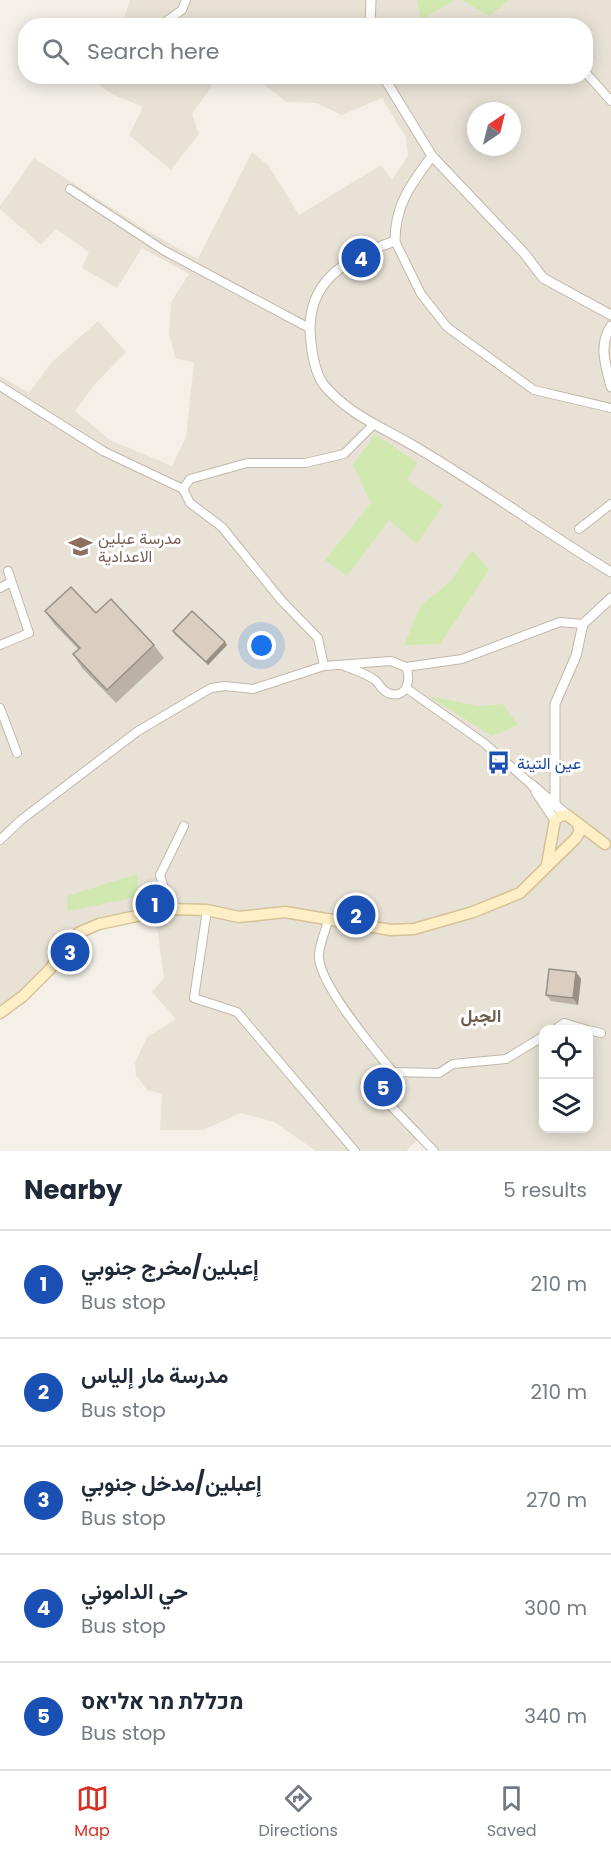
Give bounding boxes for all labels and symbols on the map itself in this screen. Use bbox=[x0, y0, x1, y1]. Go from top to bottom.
north arrow bbox=[467, 102, 521, 156]
pin: 4 bbox=[342, 236, 380, 280]
place label: مدرسة عبلين الاعدادية bbox=[98, 527, 181, 568]
school or university icon: مدرسة عبلين الاعدادية bbox=[67, 534, 93, 560]
your location bbox=[247, 631, 276, 660]
bus stop icon: عين التينة bbox=[486, 750, 512, 776]
place label: عين التينة bbox=[517, 752, 581, 775]
pin: 1 bbox=[136, 882, 174, 926]
pin: 2 bbox=[336, 892, 376, 938]
pin: 3 bbox=[50, 930, 90, 974]
district label: الجبل bbox=[461, 1003, 501, 1028]
pin: 5 bbox=[364, 1064, 403, 1110]

